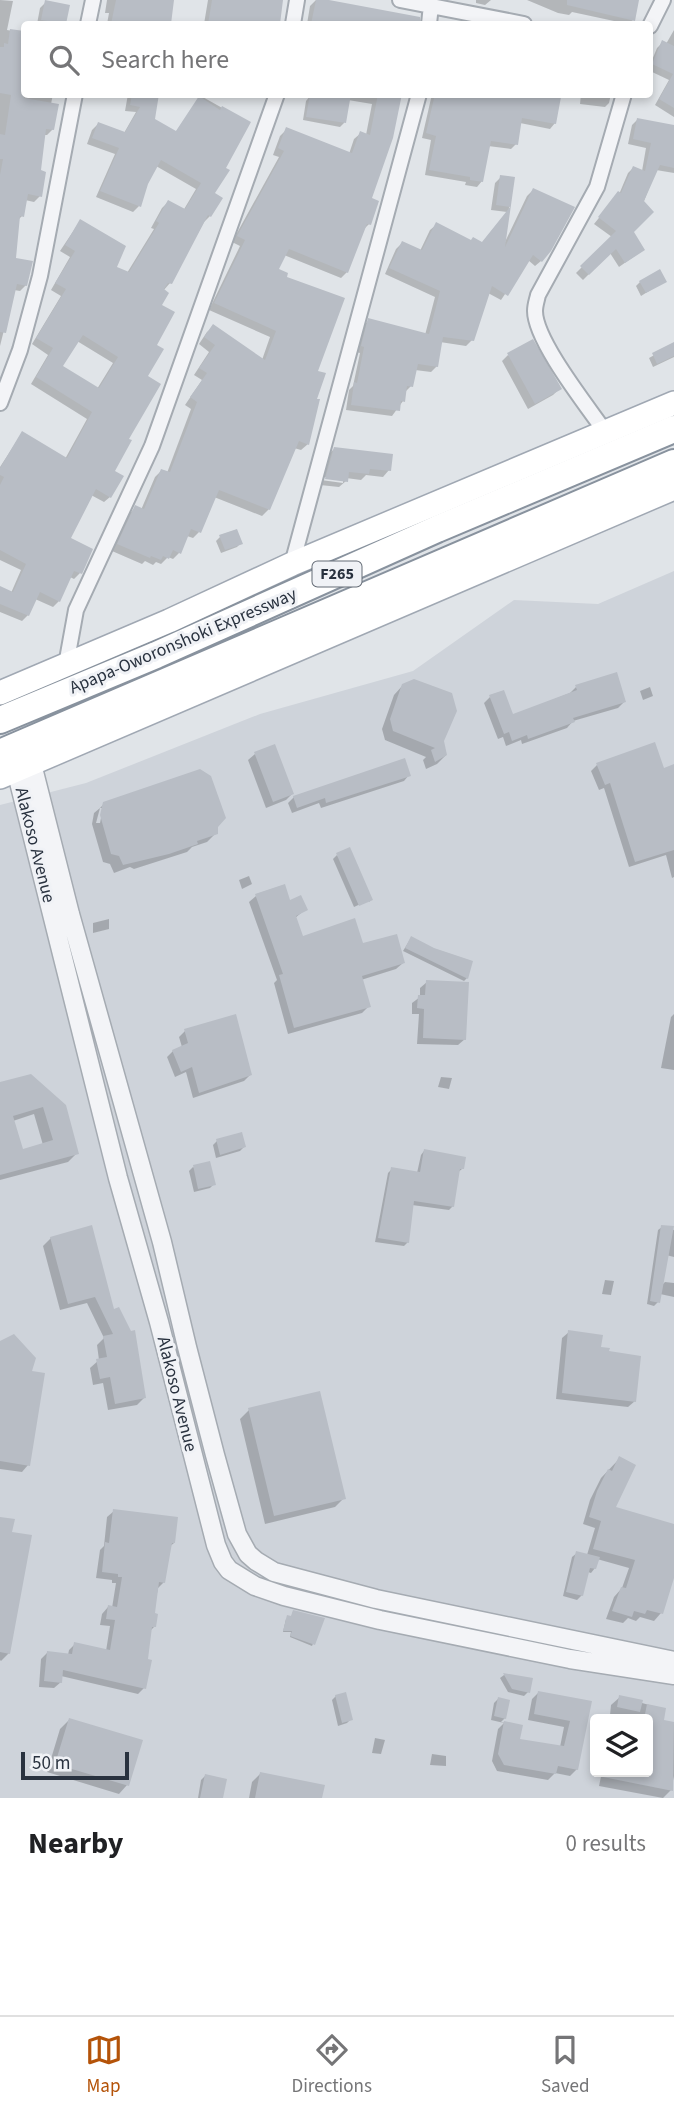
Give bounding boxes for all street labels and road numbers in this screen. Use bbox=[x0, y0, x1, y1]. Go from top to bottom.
road number: F265 bbox=[312, 562, 362, 586]
street label: Apapa-Oworonshoki Expressway bbox=[66, 581, 301, 700]
street label: Alakoso Avenue bbox=[9, 785, 61, 905]
street label: Alakoso Avenue bbox=[151, 1334, 203, 1454]

